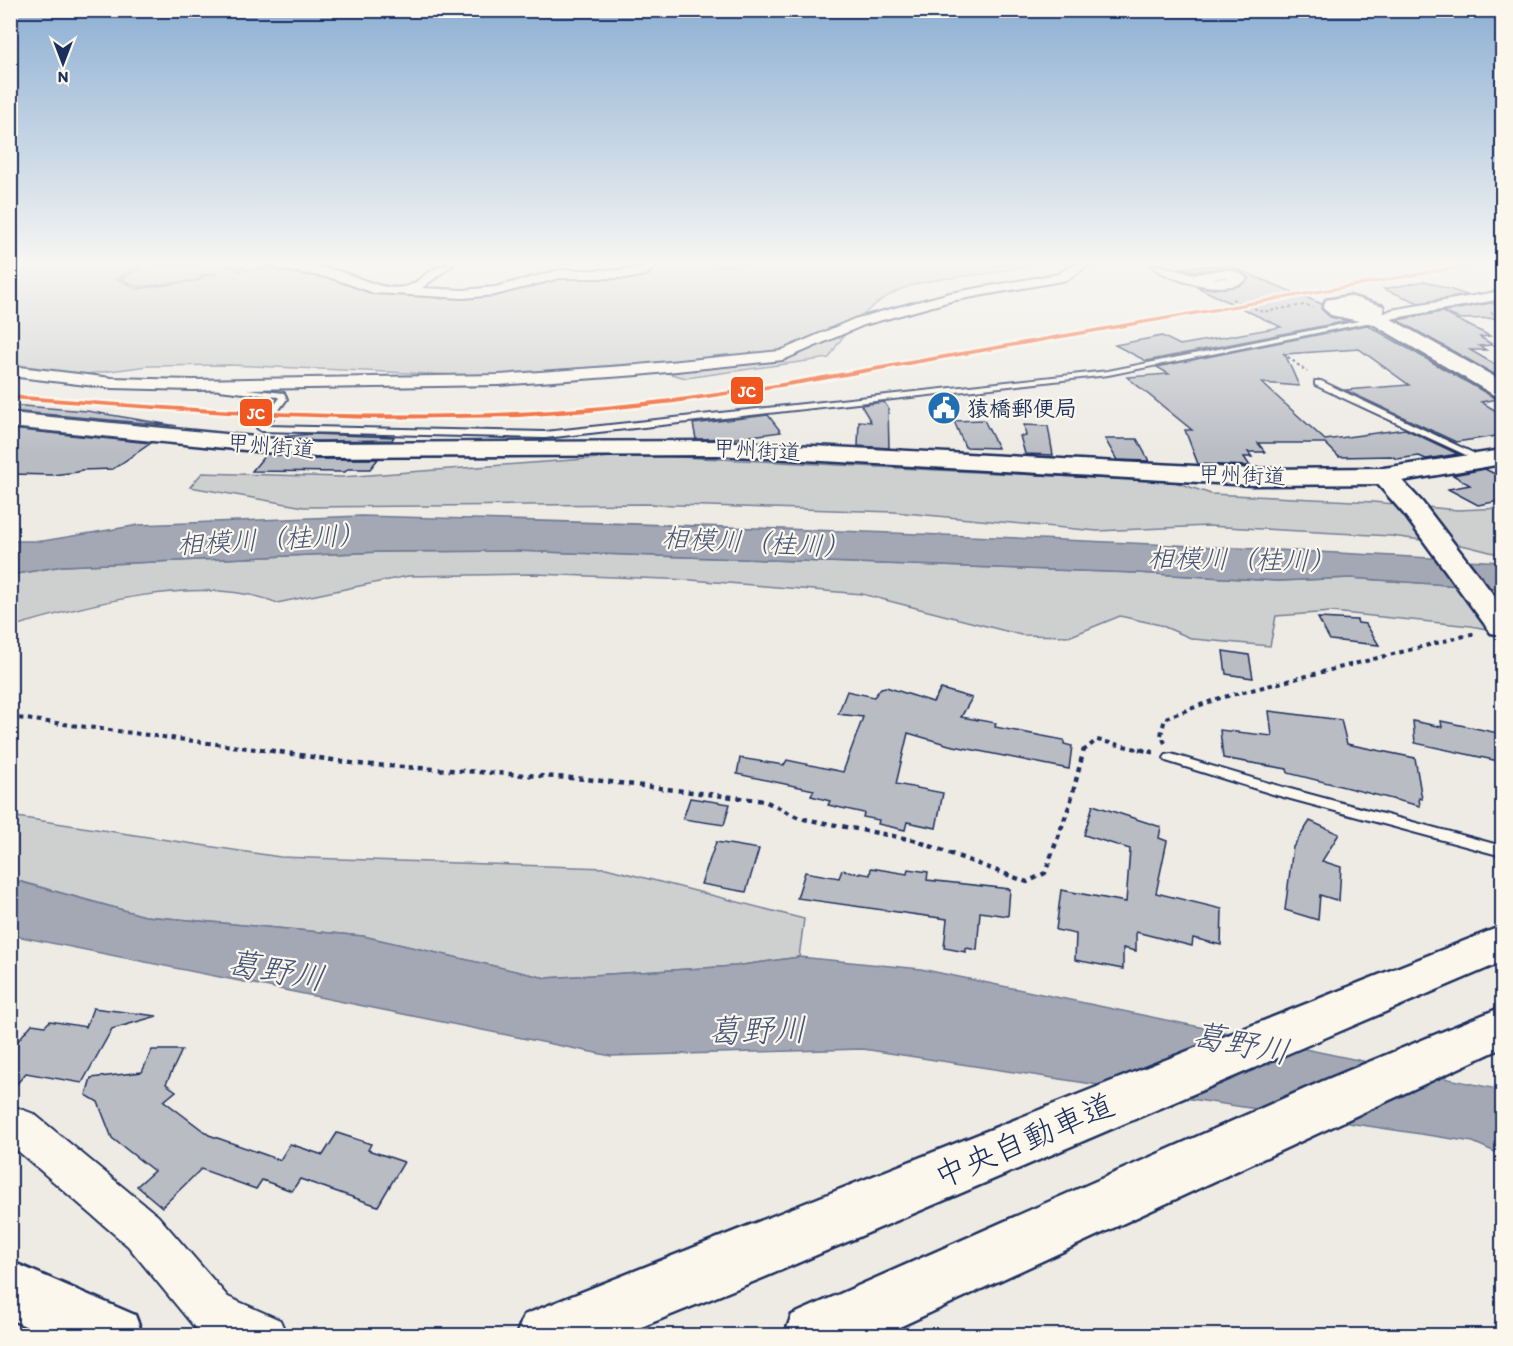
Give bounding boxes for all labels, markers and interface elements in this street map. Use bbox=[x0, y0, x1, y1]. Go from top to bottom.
north arrow bbox=[33, 33, 93, 93]
text: N bbox=[58, 68, 68, 87]
line badge: JC bbox=[730, 376, 764, 405]
text: JC bbox=[737, 382, 757, 401]
public building icon: 猿橋郵便局 bbox=[926, 390, 962, 426]
place label: 猿橋郵便局 bbox=[967, 395, 1077, 422]
line badge: JC bbox=[239, 398, 273, 427]
text: JC bbox=[246, 404, 266, 423]
street label: 甲州街道 bbox=[226, 429, 316, 463]
street label: 甲州街道 bbox=[712, 434, 802, 466]
street label: 甲州街道 bbox=[1198, 460, 1286, 490]
water label: 相模川（桂川） bbox=[176, 518, 366, 560]
water label: 相模川（桂川） bbox=[661, 521, 851, 563]
water label: 相模川（桂川） bbox=[1147, 541, 1337, 577]
water label: 葛野川 bbox=[224, 942, 328, 998]
water label: 葛野川 bbox=[707, 1010, 807, 1050]
water label: 葛野川 bbox=[1189, 1014, 1293, 1072]
street label: 中央自動車道 bbox=[928, 1085, 1120, 1195]

